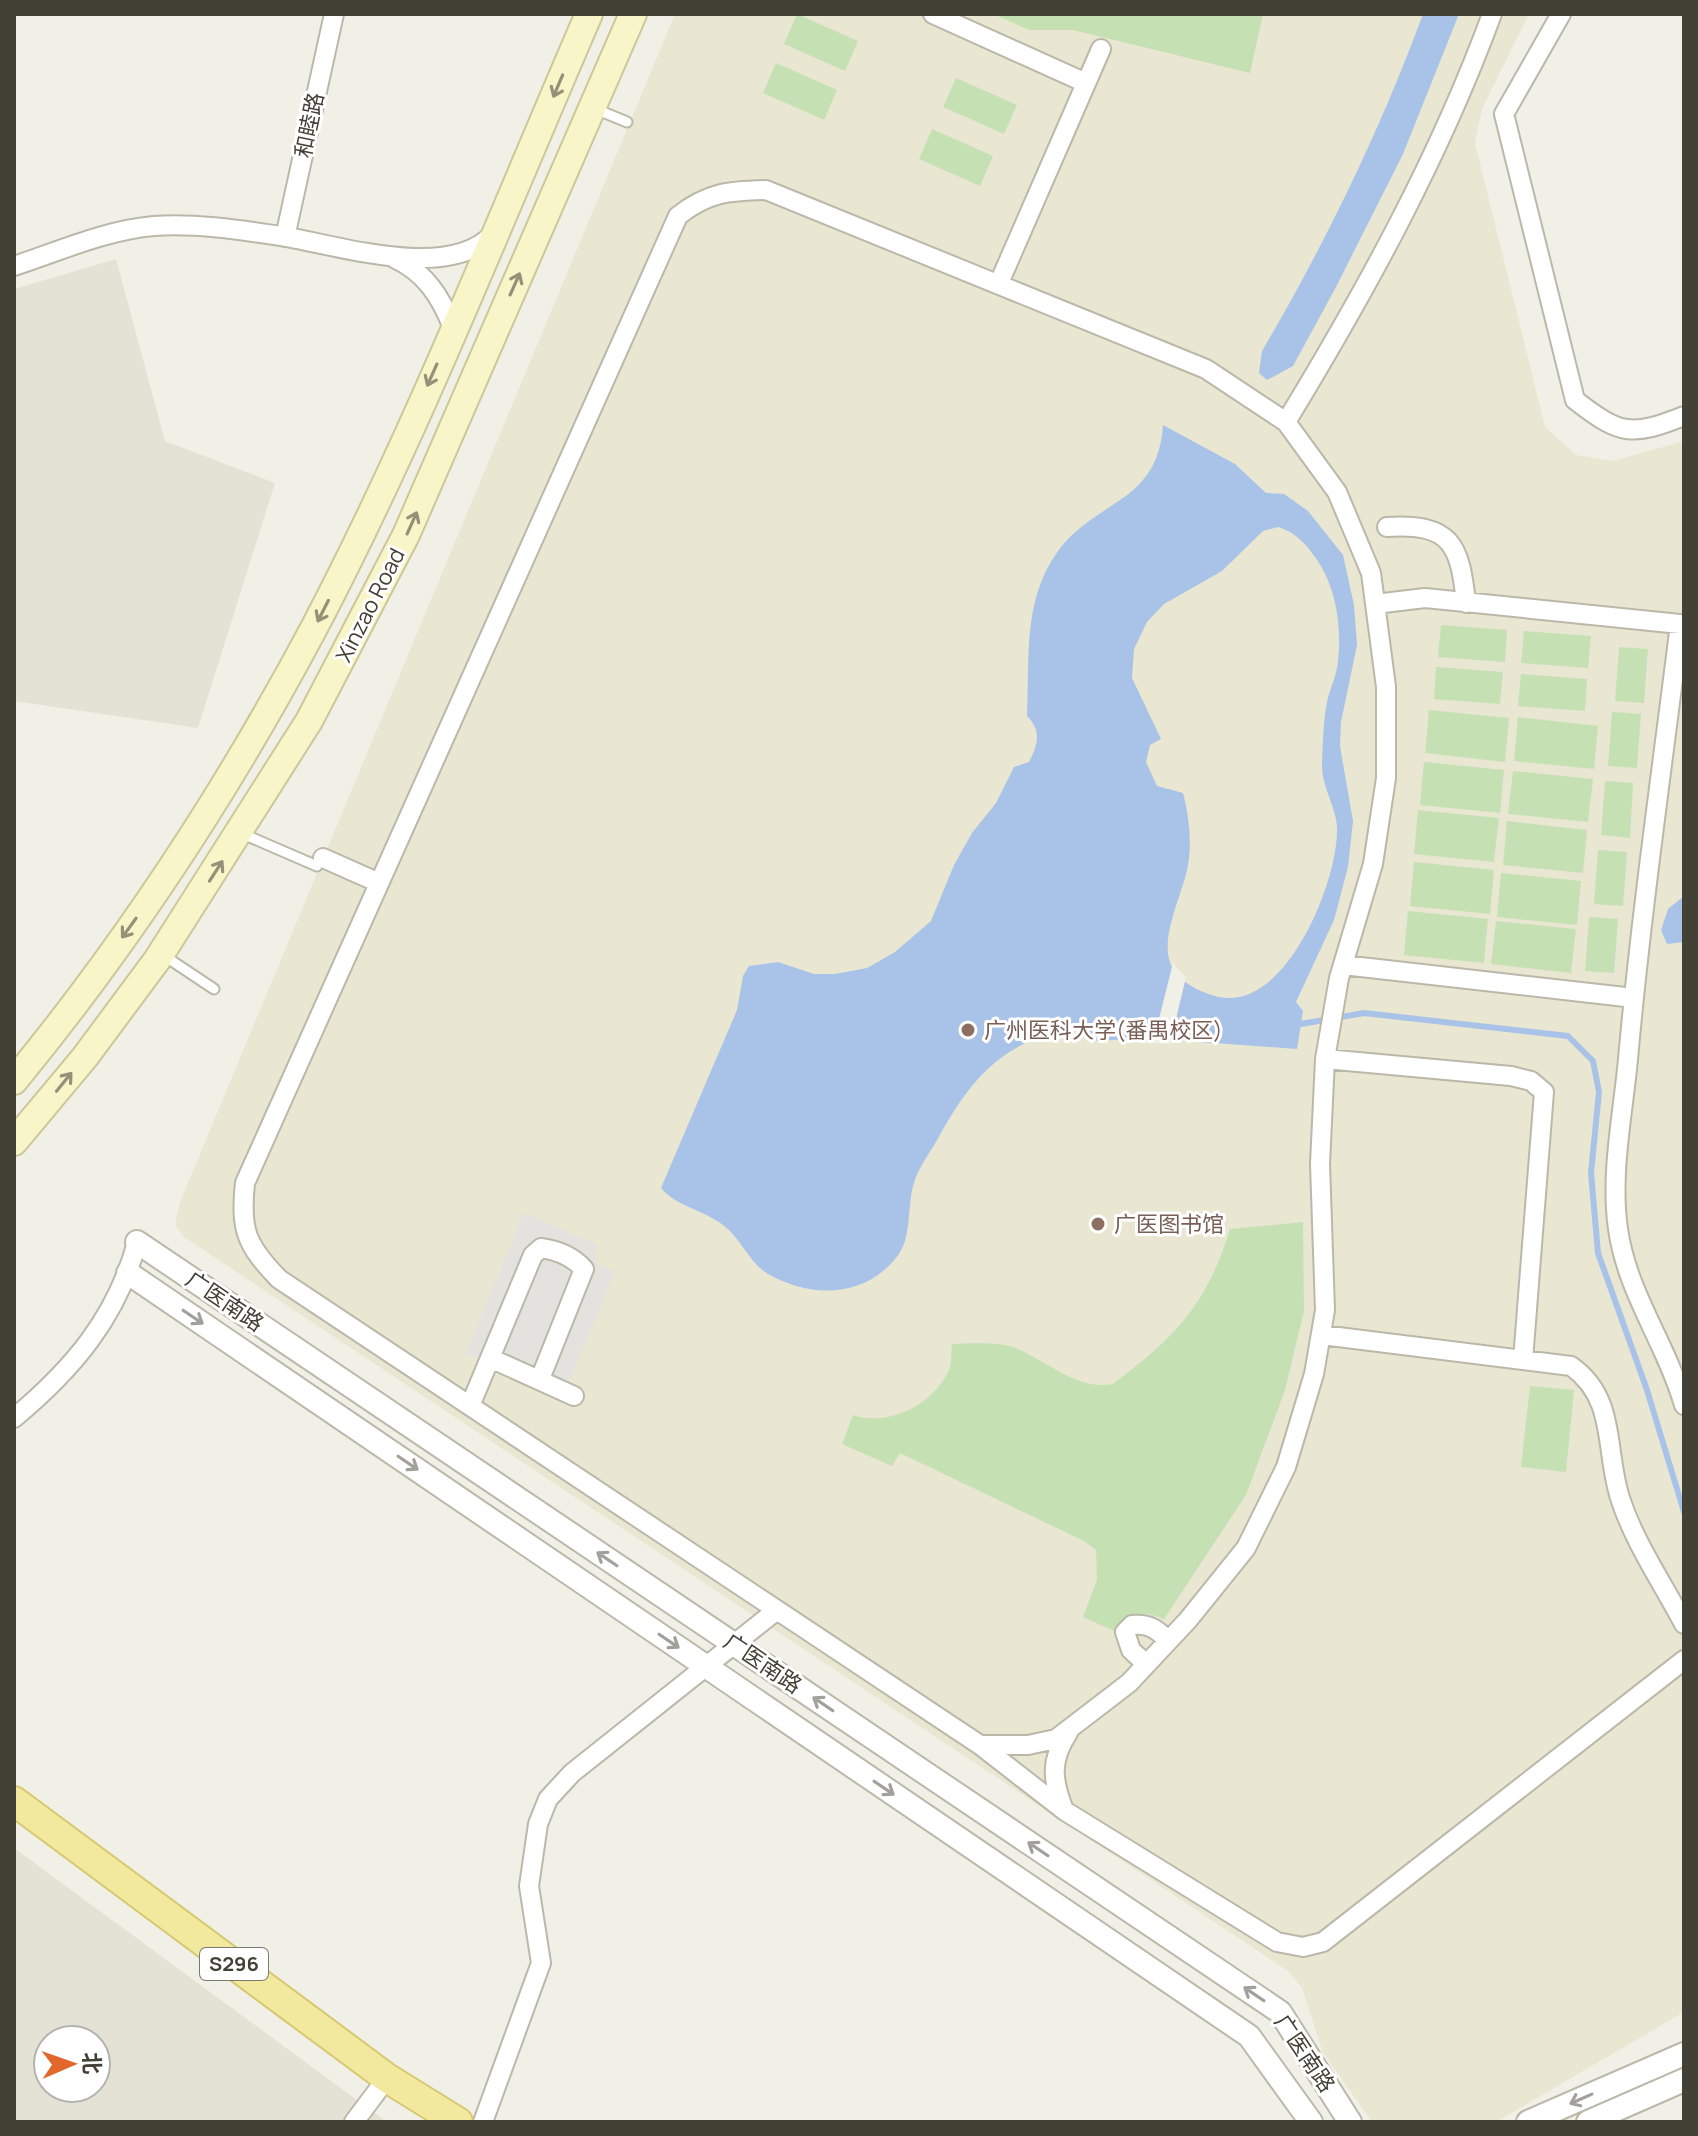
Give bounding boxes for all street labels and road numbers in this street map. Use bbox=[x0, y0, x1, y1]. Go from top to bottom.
street label: 和睦路 bbox=[287, 90, 331, 160]
street label: Xinzao Road bbox=[328, 543, 412, 667]
street label: 广医南路 bbox=[180, 1264, 270, 1338]
street label: 广医南路 bbox=[718, 1626, 808, 1700]
road number: S296 bbox=[200, 1948, 268, 1980]
street label: 广医南路 bbox=[1268, 2008, 1342, 2098]

